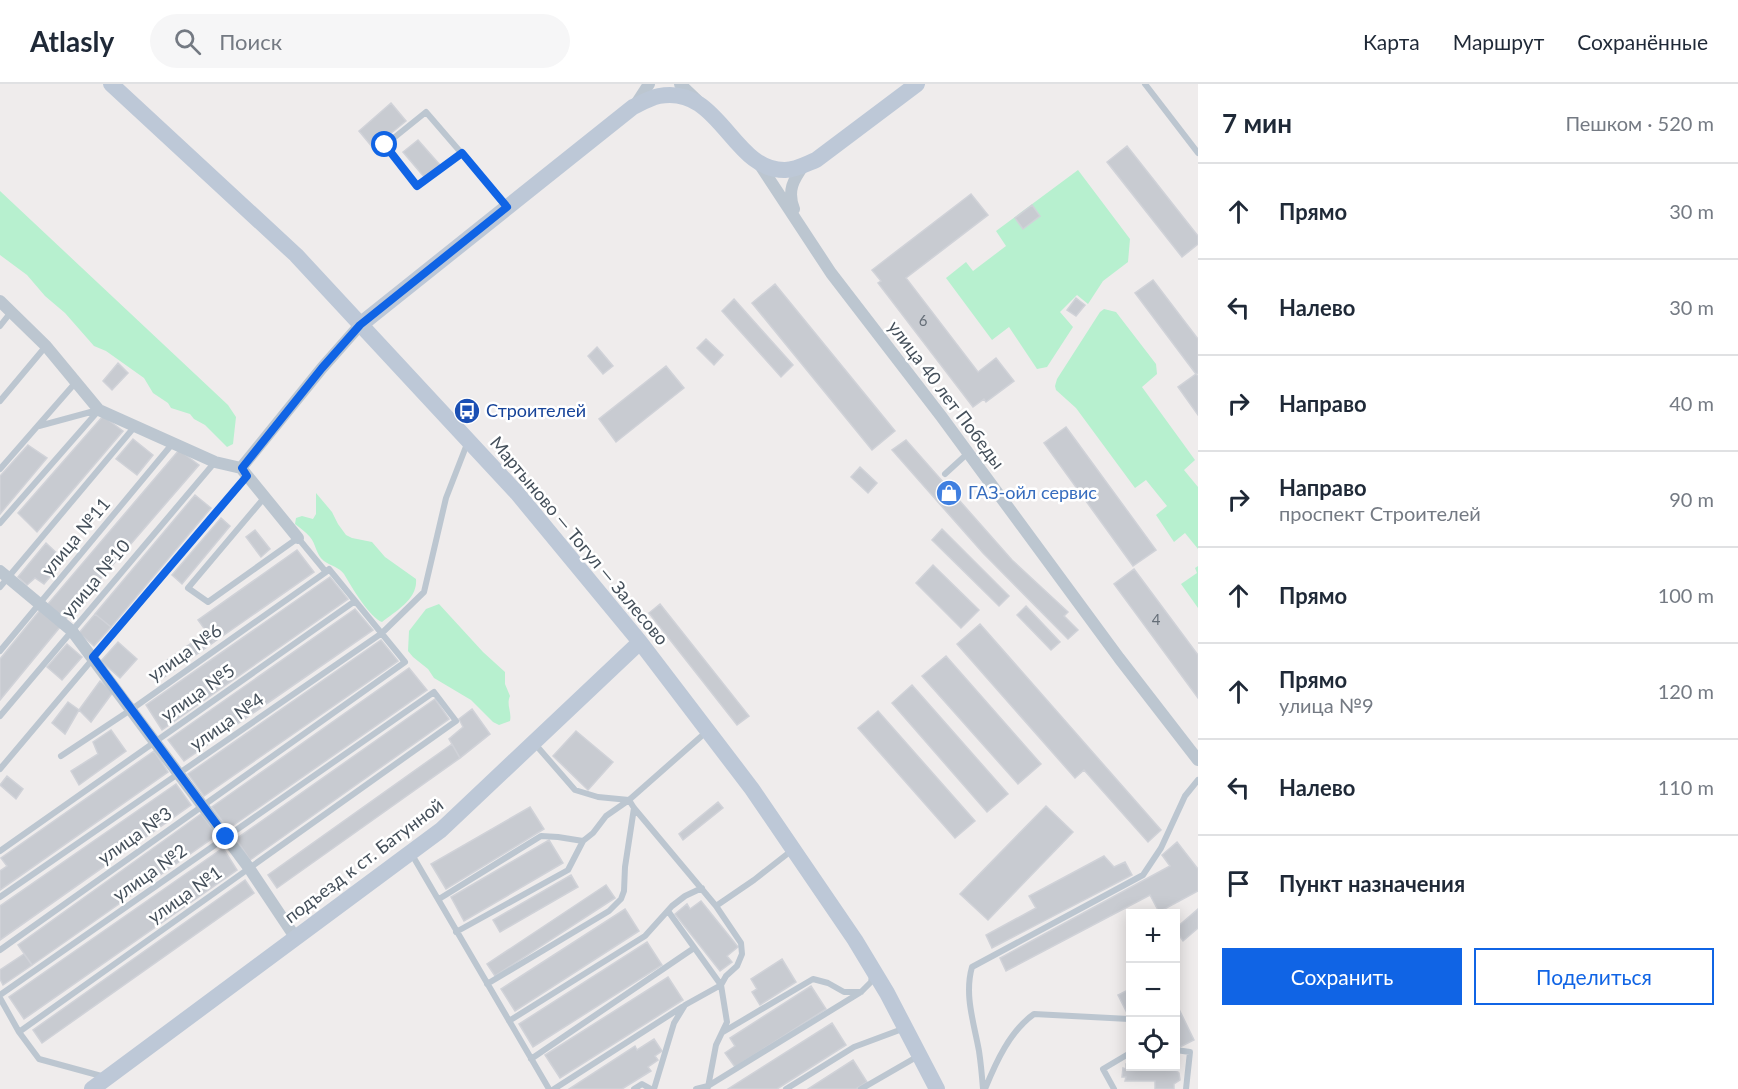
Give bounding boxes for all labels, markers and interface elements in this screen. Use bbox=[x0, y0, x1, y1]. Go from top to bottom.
search box bbox=[150, 14, 570, 68]
text: Atlasly bbox=[30, 24, 114, 58]
icon: search bbox=[171, 25, 204, 58]
text: Поиск bbox=[219, 28, 282, 55]
text: Карта bbox=[1363, 29, 1420, 54]
text: Маршрут bbox=[1453, 29, 1544, 54]
text: Сохранённые bbox=[1577, 29, 1708, 54]
text: 7 мин bbox=[1222, 107, 1292, 139]
text: Пешком · 520 m bbox=[1565, 111, 1714, 135]
route start bbox=[371, 131, 397, 157]
icon: ahead bbox=[1222, 195, 1255, 228]
text: Прямо bbox=[1279, 198, 1347, 225]
text: 30 m bbox=[1669, 199, 1714, 223]
icon: left bbox=[1222, 291, 1255, 324]
text: Налево bbox=[1279, 294, 1355, 321]
text: 30 m bbox=[1669, 295, 1714, 319]
house number: 6 bbox=[919, 311, 928, 329]
street label: улица 40 лет Победы bbox=[884, 316, 1010, 473]
icon: right bbox=[1222, 387, 1255, 420]
text: Направо bbox=[1279, 390, 1367, 417]
text: 40 m bbox=[1669, 391, 1714, 415]
bus stop icon: Строителей bbox=[452, 396, 482, 426]
place label: Строителей bbox=[486, 399, 586, 421]
street label: Мартыново — Тогул — Залесово bbox=[486, 431, 674, 649]
text: Направо bbox=[1279, 474, 1367, 501]
shop icon: ГАЗ-ойл сервис bbox=[934, 478, 964, 508]
place label: ГАЗ-ойл сервис bbox=[968, 481, 1097, 503]
icon: right bbox=[1222, 483, 1255, 516]
text: 90 m bbox=[1669, 487, 1714, 511]
street label: улица №11 bbox=[36, 493, 114, 580]
text: проспект Строителей bbox=[1279, 501, 1481, 525]
street label: улица №10 bbox=[56, 535, 134, 622]
icon: ahead bbox=[1222, 579, 1255, 612]
text: Прямо bbox=[1279, 582, 1347, 609]
text: 100 m bbox=[1658, 583, 1714, 607]
house number: 4 bbox=[1152, 610, 1161, 628]
street label: улица №6 bbox=[143, 619, 226, 686]
street label: улица №5 bbox=[156, 659, 239, 726]
text: Прямо bbox=[1279, 666, 1347, 693]
icon: ahead bbox=[1222, 675, 1255, 708]
text: 120 m bbox=[1658, 679, 1714, 703]
street label: улица №4 bbox=[185, 688, 268, 755]
text: улица №9 bbox=[1279, 693, 1374, 717]
icon: left bbox=[1222, 771, 1255, 804]
text: Налево bbox=[1279, 774, 1355, 801]
text: 110 m bbox=[1658, 775, 1714, 799]
street label: подъезд к ст. Батунной bbox=[280, 793, 447, 927]
street label: улица №3 bbox=[93, 802, 176, 869]
route end bbox=[212, 823, 238, 849]
street label: улица №2 bbox=[108, 839, 191, 906]
street label: улица №1 bbox=[143, 861, 226, 928]
icon: arrive bbox=[1222, 867, 1255, 900]
text: Пункт назначения bbox=[1279, 870, 1465, 897]
map controls bbox=[1126, 909, 1180, 1071]
button: + bbox=[1126, 909, 1180, 963]
button: Сохранить bbox=[1222, 948, 1462, 1005]
button: Поделиться bbox=[1474, 948, 1714, 1005]
button: − bbox=[1126, 963, 1180, 1017]
button: locate bbox=[1126, 1017, 1180, 1071]

